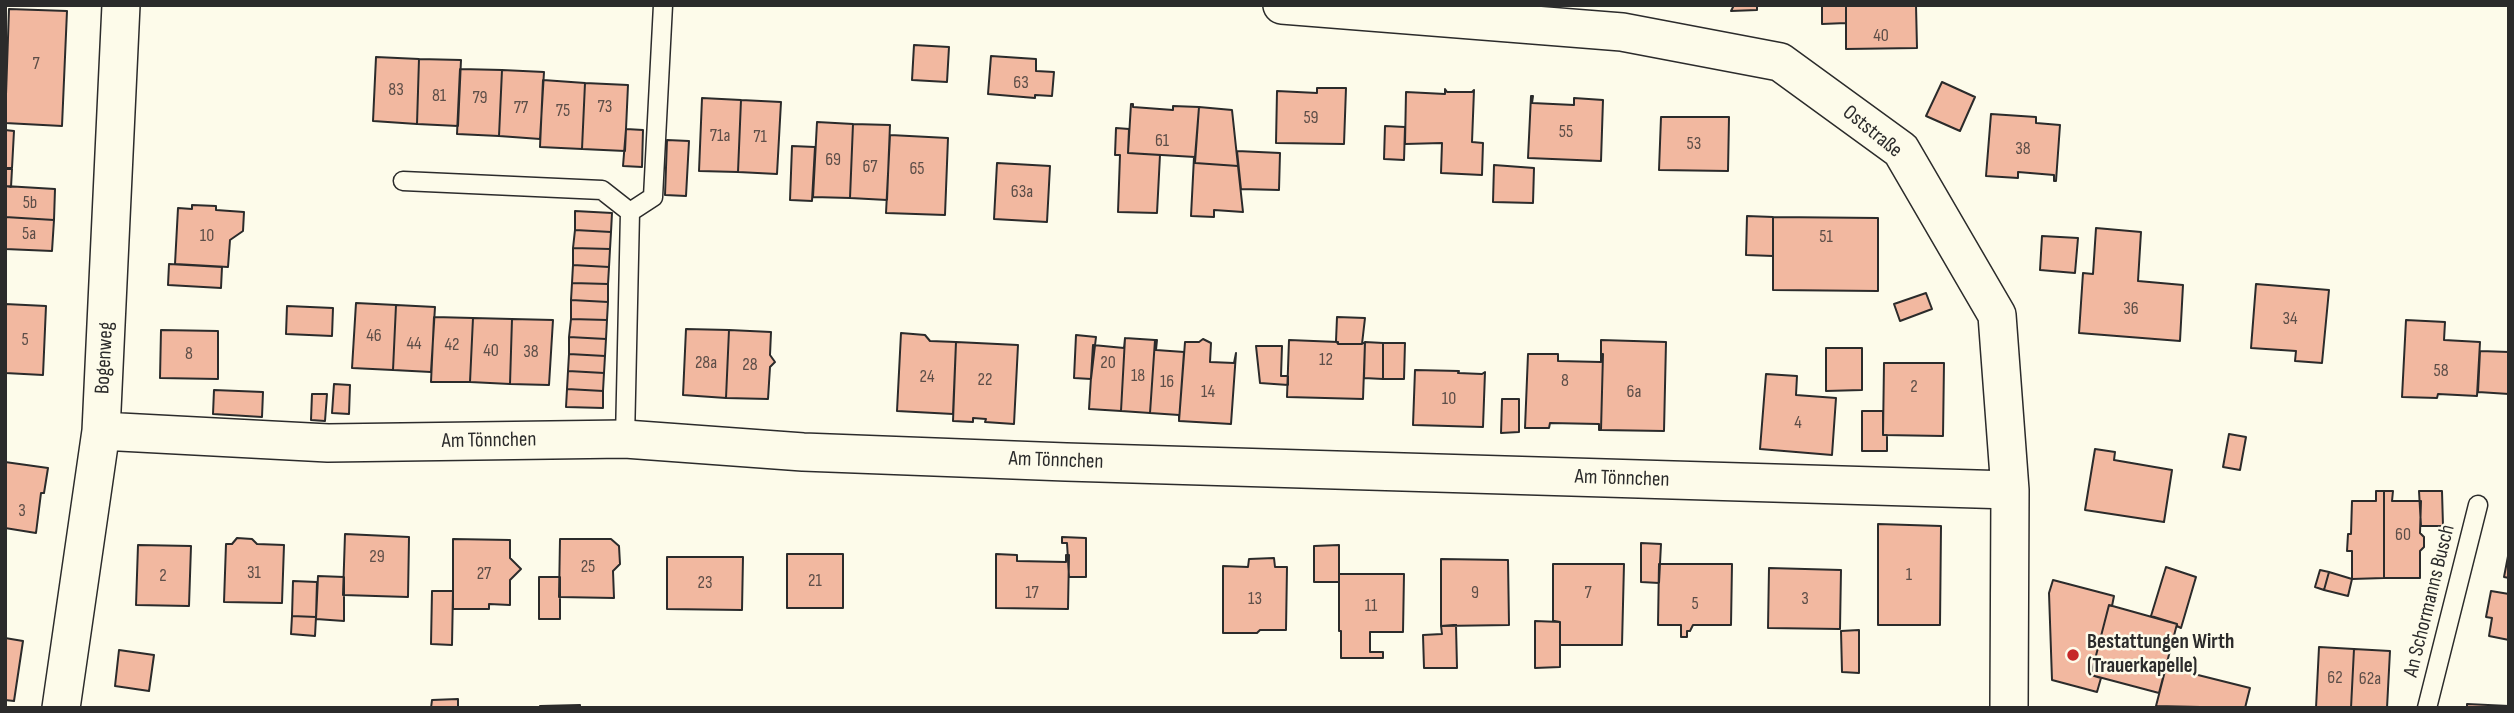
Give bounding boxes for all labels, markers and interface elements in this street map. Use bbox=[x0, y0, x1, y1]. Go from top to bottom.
house number: 40 bbox=[1873, 25, 1889, 47]
house number: 7 bbox=[32, 53, 40, 75]
house number: 63 bbox=[1013, 72, 1029, 94]
house number: 83 bbox=[388, 79, 404, 101]
house number: 81 bbox=[432, 85, 446, 107]
house number: 79 bbox=[472, 87, 488, 109]
house number: 73 bbox=[598, 96, 612, 118]
house number: 77 bbox=[514, 97, 528, 119]
house number: 75 bbox=[556, 100, 570, 122]
street label: Oststraße bbox=[1837, 100, 1907, 164]
house number: 59 bbox=[1303, 107, 1319, 129]
house number: 55 bbox=[1559, 121, 1573, 143]
house number: 71a bbox=[710, 125, 730, 147]
house number: 71 bbox=[753, 126, 767, 148]
house number: 61 bbox=[1155, 130, 1169, 152]
house number: 53 bbox=[1687, 133, 1701, 155]
house number: 38 bbox=[2015, 138, 2031, 160]
house number: 69 bbox=[825, 149, 841, 171]
house number: 67 bbox=[862, 156, 878, 178]
house number: 65 bbox=[909, 158, 925, 180]
house number: 63a bbox=[1011, 181, 1033, 203]
house number: 5b bbox=[23, 192, 37, 214]
house number: 5a bbox=[22, 223, 36, 245]
house number: 10 bbox=[200, 225, 214, 247]
house number: 51 bbox=[1819, 226, 1833, 248]
house number: 36 bbox=[2123, 298, 2139, 320]
house number: 34 bbox=[2282, 308, 2298, 330]
street label: Bogenweg bbox=[91, 321, 119, 395]
house number: 46 bbox=[366, 325, 382, 347]
house number: 5 bbox=[21, 329, 29, 351]
house number: 44 bbox=[406, 333, 422, 355]
house number: 42 bbox=[444, 334, 460, 356]
house number: 40 bbox=[483, 340, 499, 362]
house number: 38 bbox=[523, 341, 539, 363]
house number: 8 bbox=[185, 343, 193, 365]
house number: 12 bbox=[1319, 349, 1333, 371]
house number: 28a bbox=[695, 352, 717, 374]
house number: 20 bbox=[1100, 352, 1116, 374]
house number: 28 bbox=[742, 354, 758, 376]
house number: 58 bbox=[2433, 360, 2449, 382]
house number: 18 bbox=[1131, 365, 1145, 387]
house number: 24 bbox=[920, 366, 934, 388]
house number: 22 bbox=[978, 369, 992, 391]
house number: 8 bbox=[1561, 370, 1569, 392]
house number: 16 bbox=[1160, 371, 1174, 393]
house number: 2 bbox=[1910, 376, 1918, 398]
house number: 14 bbox=[1201, 381, 1215, 403]
house number: 6a bbox=[1627, 381, 1641, 403]
house number: 10 bbox=[1442, 388, 1456, 410]
house number: 4 bbox=[1794, 412, 1802, 434]
street label: Am Tönnchen bbox=[441, 428, 537, 454]
street label: Am Tönnchen bbox=[1008, 447, 1104, 475]
street label: Am Tönnchen bbox=[1574, 465, 1670, 493]
house number: 3 bbox=[18, 500, 26, 522]
street label: An Schormanns Busch bbox=[2399, 522, 2461, 680]
house number: 60 bbox=[2395, 524, 2411, 546]
house number: 29 bbox=[369, 546, 385, 568]
house number: 25 bbox=[581, 556, 595, 578]
house number: 31 bbox=[247, 562, 261, 584]
house number: 27 bbox=[477, 563, 491, 585]
house number: 1 bbox=[1906, 564, 1912, 586]
house number: 2 bbox=[159, 565, 167, 587]
house number: 21 bbox=[808, 570, 822, 592]
house number: 23 bbox=[698, 572, 712, 594]
house number: 17 bbox=[1025, 582, 1039, 604]
house number: 9 bbox=[1471, 582, 1479, 604]
house number: 7 bbox=[1584, 582, 1592, 604]
house number: 13 bbox=[1248, 588, 1262, 610]
house number: 3 bbox=[1801, 588, 1809, 610]
house number: 5 bbox=[1691, 593, 1699, 615]
house number: 11 bbox=[1365, 595, 1377, 617]
place label: Bestattungen Wirth (Trauerkapelle) bbox=[2087, 630, 2234, 680]
marker: Bestattungen Wirth (Trauerkapelle) bbox=[2065, 647, 2081, 663]
house number: 62 bbox=[2327, 667, 2343, 689]
house number: 62a bbox=[2359, 668, 2381, 690]

